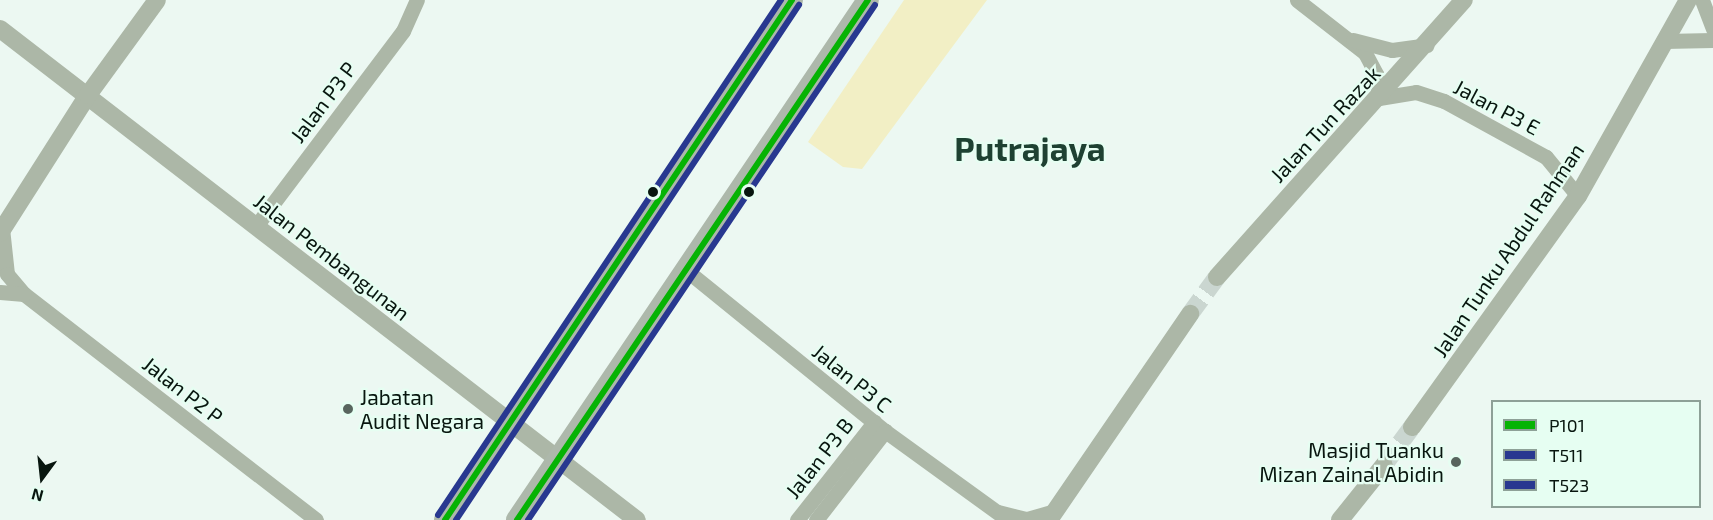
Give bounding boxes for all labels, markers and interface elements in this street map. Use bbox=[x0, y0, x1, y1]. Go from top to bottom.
street label: Jalan P3 P bbox=[285, 57, 361, 147]
street label: Jalan Tun Razak bbox=[1265, 61, 1385, 187]
street label: Jalan P3 E bbox=[1450, 74, 1544, 140]
district label: Putrajaya bbox=[954, 129, 1106, 169]
street label: Jalan Tunku Abdul Rahman bbox=[1427, 138, 1589, 362]
unlabelled marker bbox=[647, 186, 659, 198]
unlabelled marker bbox=[743, 186, 755, 198]
street label: Jalan Pembangunan bbox=[249, 188, 415, 326]
street label: Jalan P3 C bbox=[808, 339, 896, 417]
street label: Jalan P2 P bbox=[138, 351, 228, 429]
place label: Jabatan Audit Negara bbox=[360, 384, 484, 434]
legend bbox=[1491, 400, 1701, 508]
marker: Jabatan Audit Negara bbox=[341, 402, 355, 416]
street label: Jalan P3 B bbox=[780, 413, 858, 503]
text: P101 bbox=[1549, 414, 1585, 436]
place label: Masjid Tuanku Mizan Zainal Abidin bbox=[1258, 437, 1444, 487]
text: T511 bbox=[1549, 444, 1583, 466]
north arrow bbox=[12, 448, 72, 508]
marker: Masjid Tuanku Mizan Zainal Abidin bbox=[1449, 455, 1463, 469]
text: T523 bbox=[1549, 474, 1589, 496]
text: N bbox=[29, 485, 45, 507]

